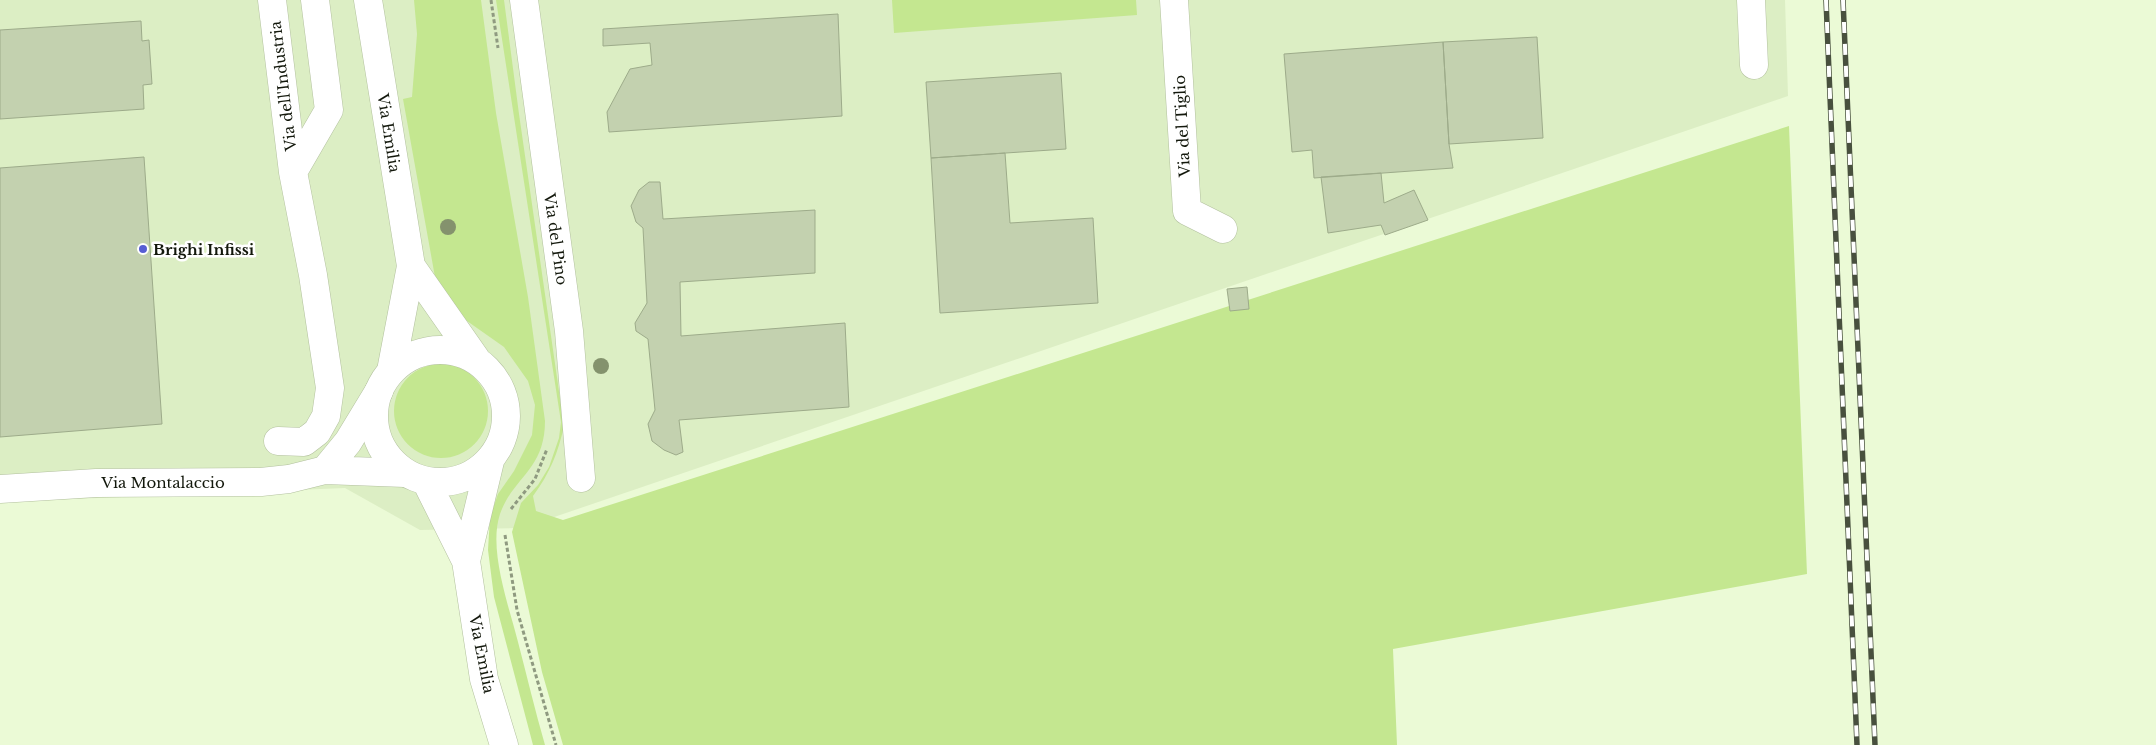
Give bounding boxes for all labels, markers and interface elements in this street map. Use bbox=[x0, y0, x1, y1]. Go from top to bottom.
street label: Via dell'Industria bbox=[266, 19, 301, 153]
street label: Via del Tiglio bbox=[1170, 74, 1194, 178]
street label: Via Emilia bbox=[373, 91, 405, 174]
street label: Via del Pino bbox=[540, 191, 572, 286]
place label: Brighi Infissi bbox=[153, 240, 255, 259]
marker: Brighi Infissi bbox=[137, 243, 149, 255]
street label: Via Montalaccio bbox=[100, 473, 225, 492]
street label: Via Emilia bbox=[465, 612, 499, 696]

